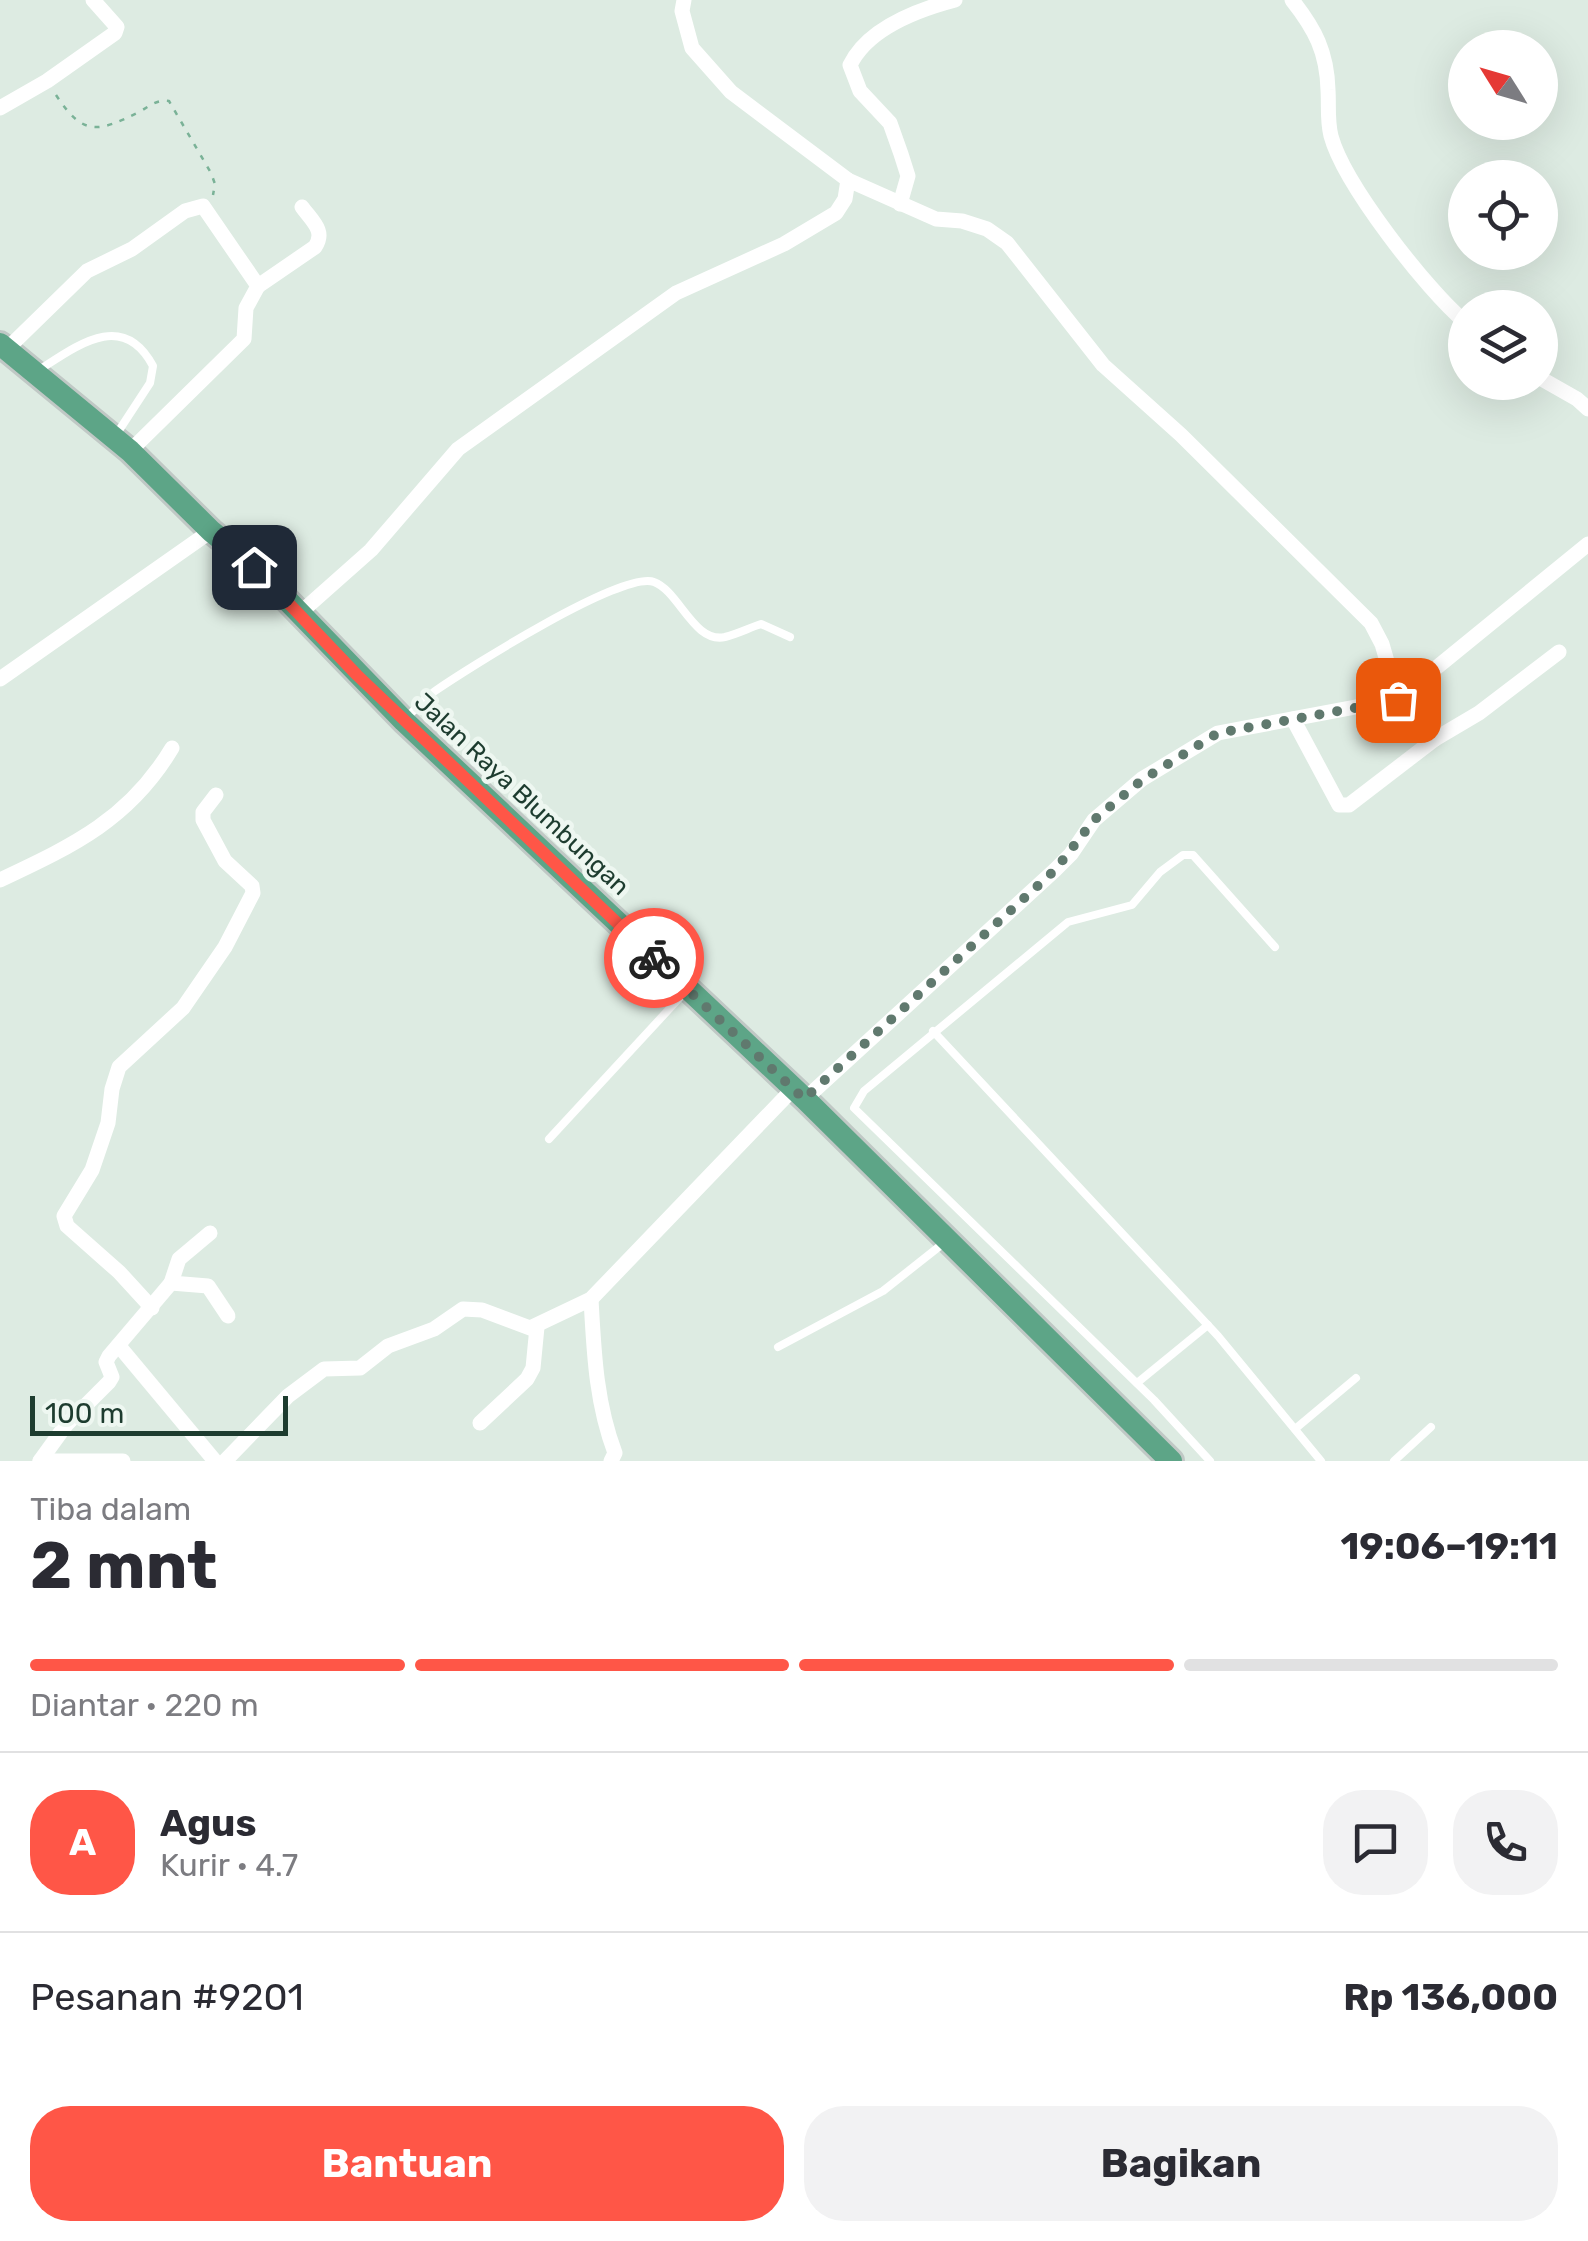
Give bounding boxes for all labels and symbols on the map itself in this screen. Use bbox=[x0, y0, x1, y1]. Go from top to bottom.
north arrow bbox=[1448, 30, 1558, 140]
pin bbox=[212, 525, 297, 610]
pin bbox=[1356, 658, 1441, 743]
street label: Jalan Raya Blumbungan bbox=[409, 687, 635, 901]
courier bbox=[604, 908, 704, 1008]
scale bar bbox=[30, 1391, 288, 1436]

